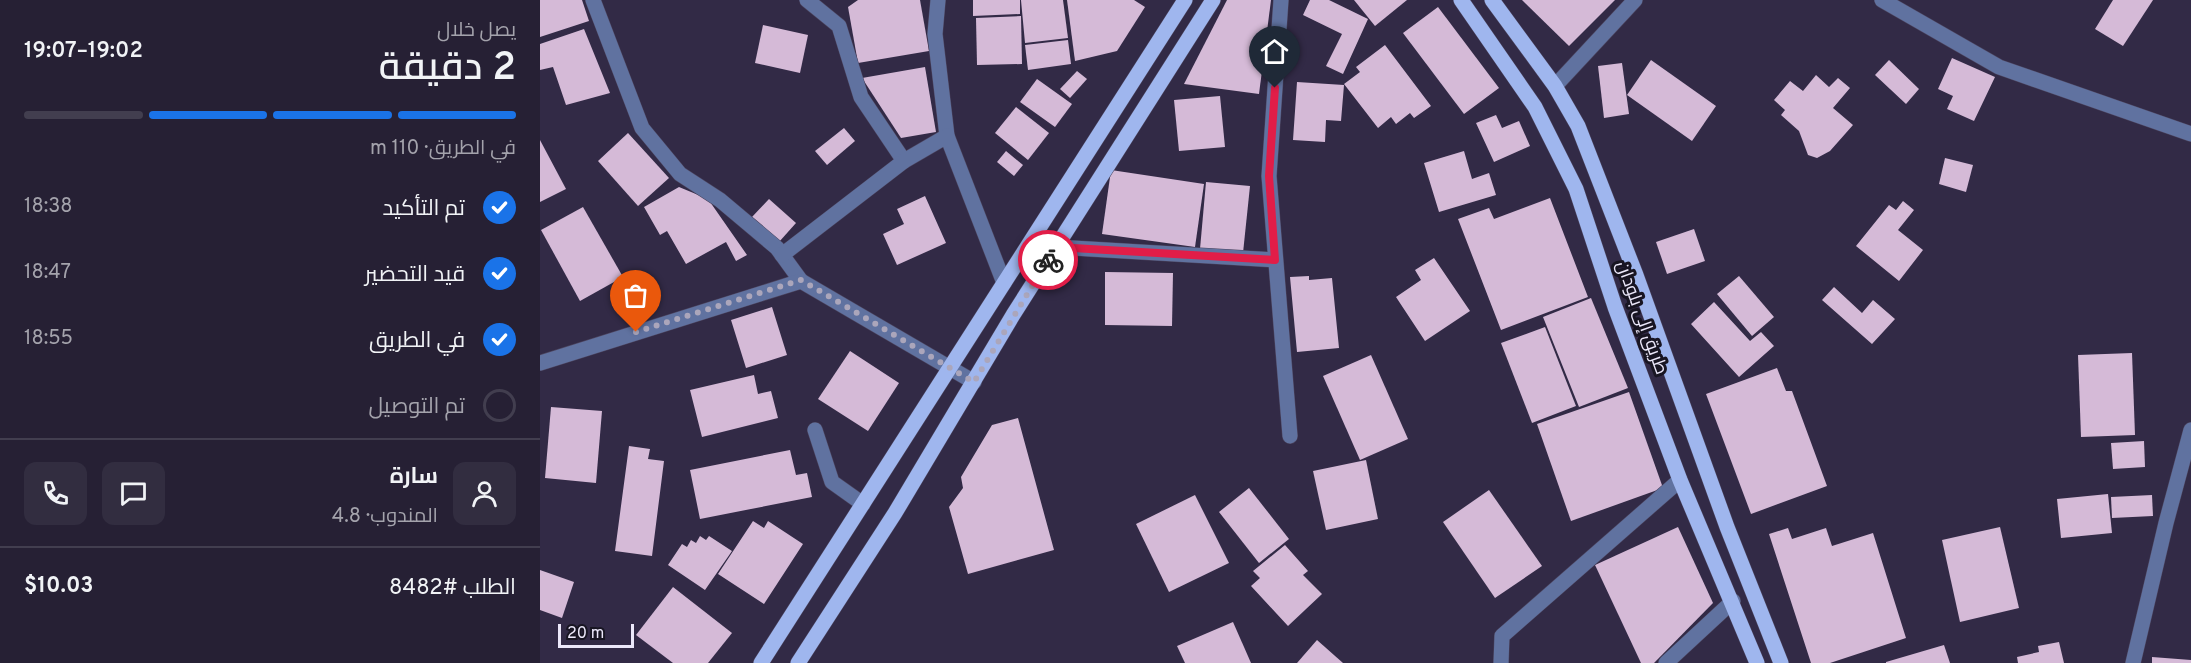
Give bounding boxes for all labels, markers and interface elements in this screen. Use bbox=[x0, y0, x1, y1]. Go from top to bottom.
text: يصل خلال bbox=[437, 18, 516, 44]
pin bbox=[1249, 26, 1300, 88]
icon: home bbox=[1258, 35, 1291, 68]
text: 19:02–19:07 bbox=[24, 38, 143, 65]
text: 2 دقيقة bbox=[379, 45, 516, 94]
text: في الطريق · 110 m bbox=[370, 136, 516, 162]
icon: check bbox=[483, 191, 516, 224]
text: 18:38 bbox=[24, 194, 72, 220]
text: تم التأكيد bbox=[383, 196, 465, 223]
courier bbox=[1018, 230, 1078, 290]
icon: bike bbox=[1032, 244, 1065, 277]
icon: check bbox=[483, 257, 516, 290]
street label: طريق إلى بلودان bbox=[1610, 258, 1672, 378]
text: 18:47 bbox=[24, 260, 71, 286]
text: قيد التحضير bbox=[365, 262, 465, 289]
pin bbox=[610, 270, 661, 332]
icon: bag bbox=[619, 279, 652, 312]
icon: check bbox=[483, 323, 516, 356]
text: 18:55 bbox=[24, 326, 73, 352]
text: في الطريق bbox=[369, 328, 465, 355]
text: تم التوصيل bbox=[368, 394, 465, 421]
button: phone bbox=[24, 462, 87, 525]
button: chat bbox=[102, 462, 165, 525]
button: person bbox=[453, 462, 516, 525]
text: سارة bbox=[390, 464, 438, 491]
text: المندوب · 4.8 bbox=[332, 504, 438, 530]
text: $10.03 bbox=[24, 573, 94, 600]
text: الطلب #8482 bbox=[389, 575, 516, 602]
scale bar bbox=[558, 621, 634, 648]
text: 20 m bbox=[567, 624, 604, 644]

